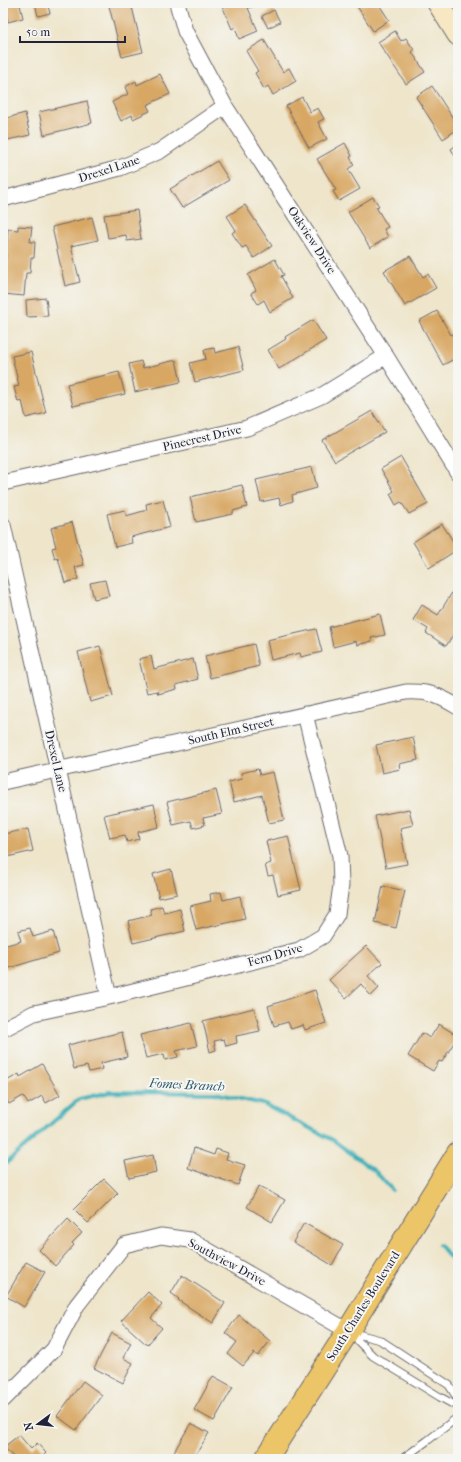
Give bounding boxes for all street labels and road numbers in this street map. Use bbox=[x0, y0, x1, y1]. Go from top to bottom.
street label: Drexel Lane bbox=[77, 153, 141, 185]
street label: Oakview Drive bbox=[285, 204, 339, 276]
street label: Pinecrest Drive bbox=[161, 422, 243, 454]
street label: South Elm Street bbox=[187, 714, 276, 748]
street label: Drexel Lane bbox=[42, 728, 70, 794]
street label: Fern Drive bbox=[246, 940, 304, 969]
street label: Southview Drive bbox=[186, 1236, 268, 1288]
street label: South Charles Boulevard bbox=[324, 1248, 403, 1363]

